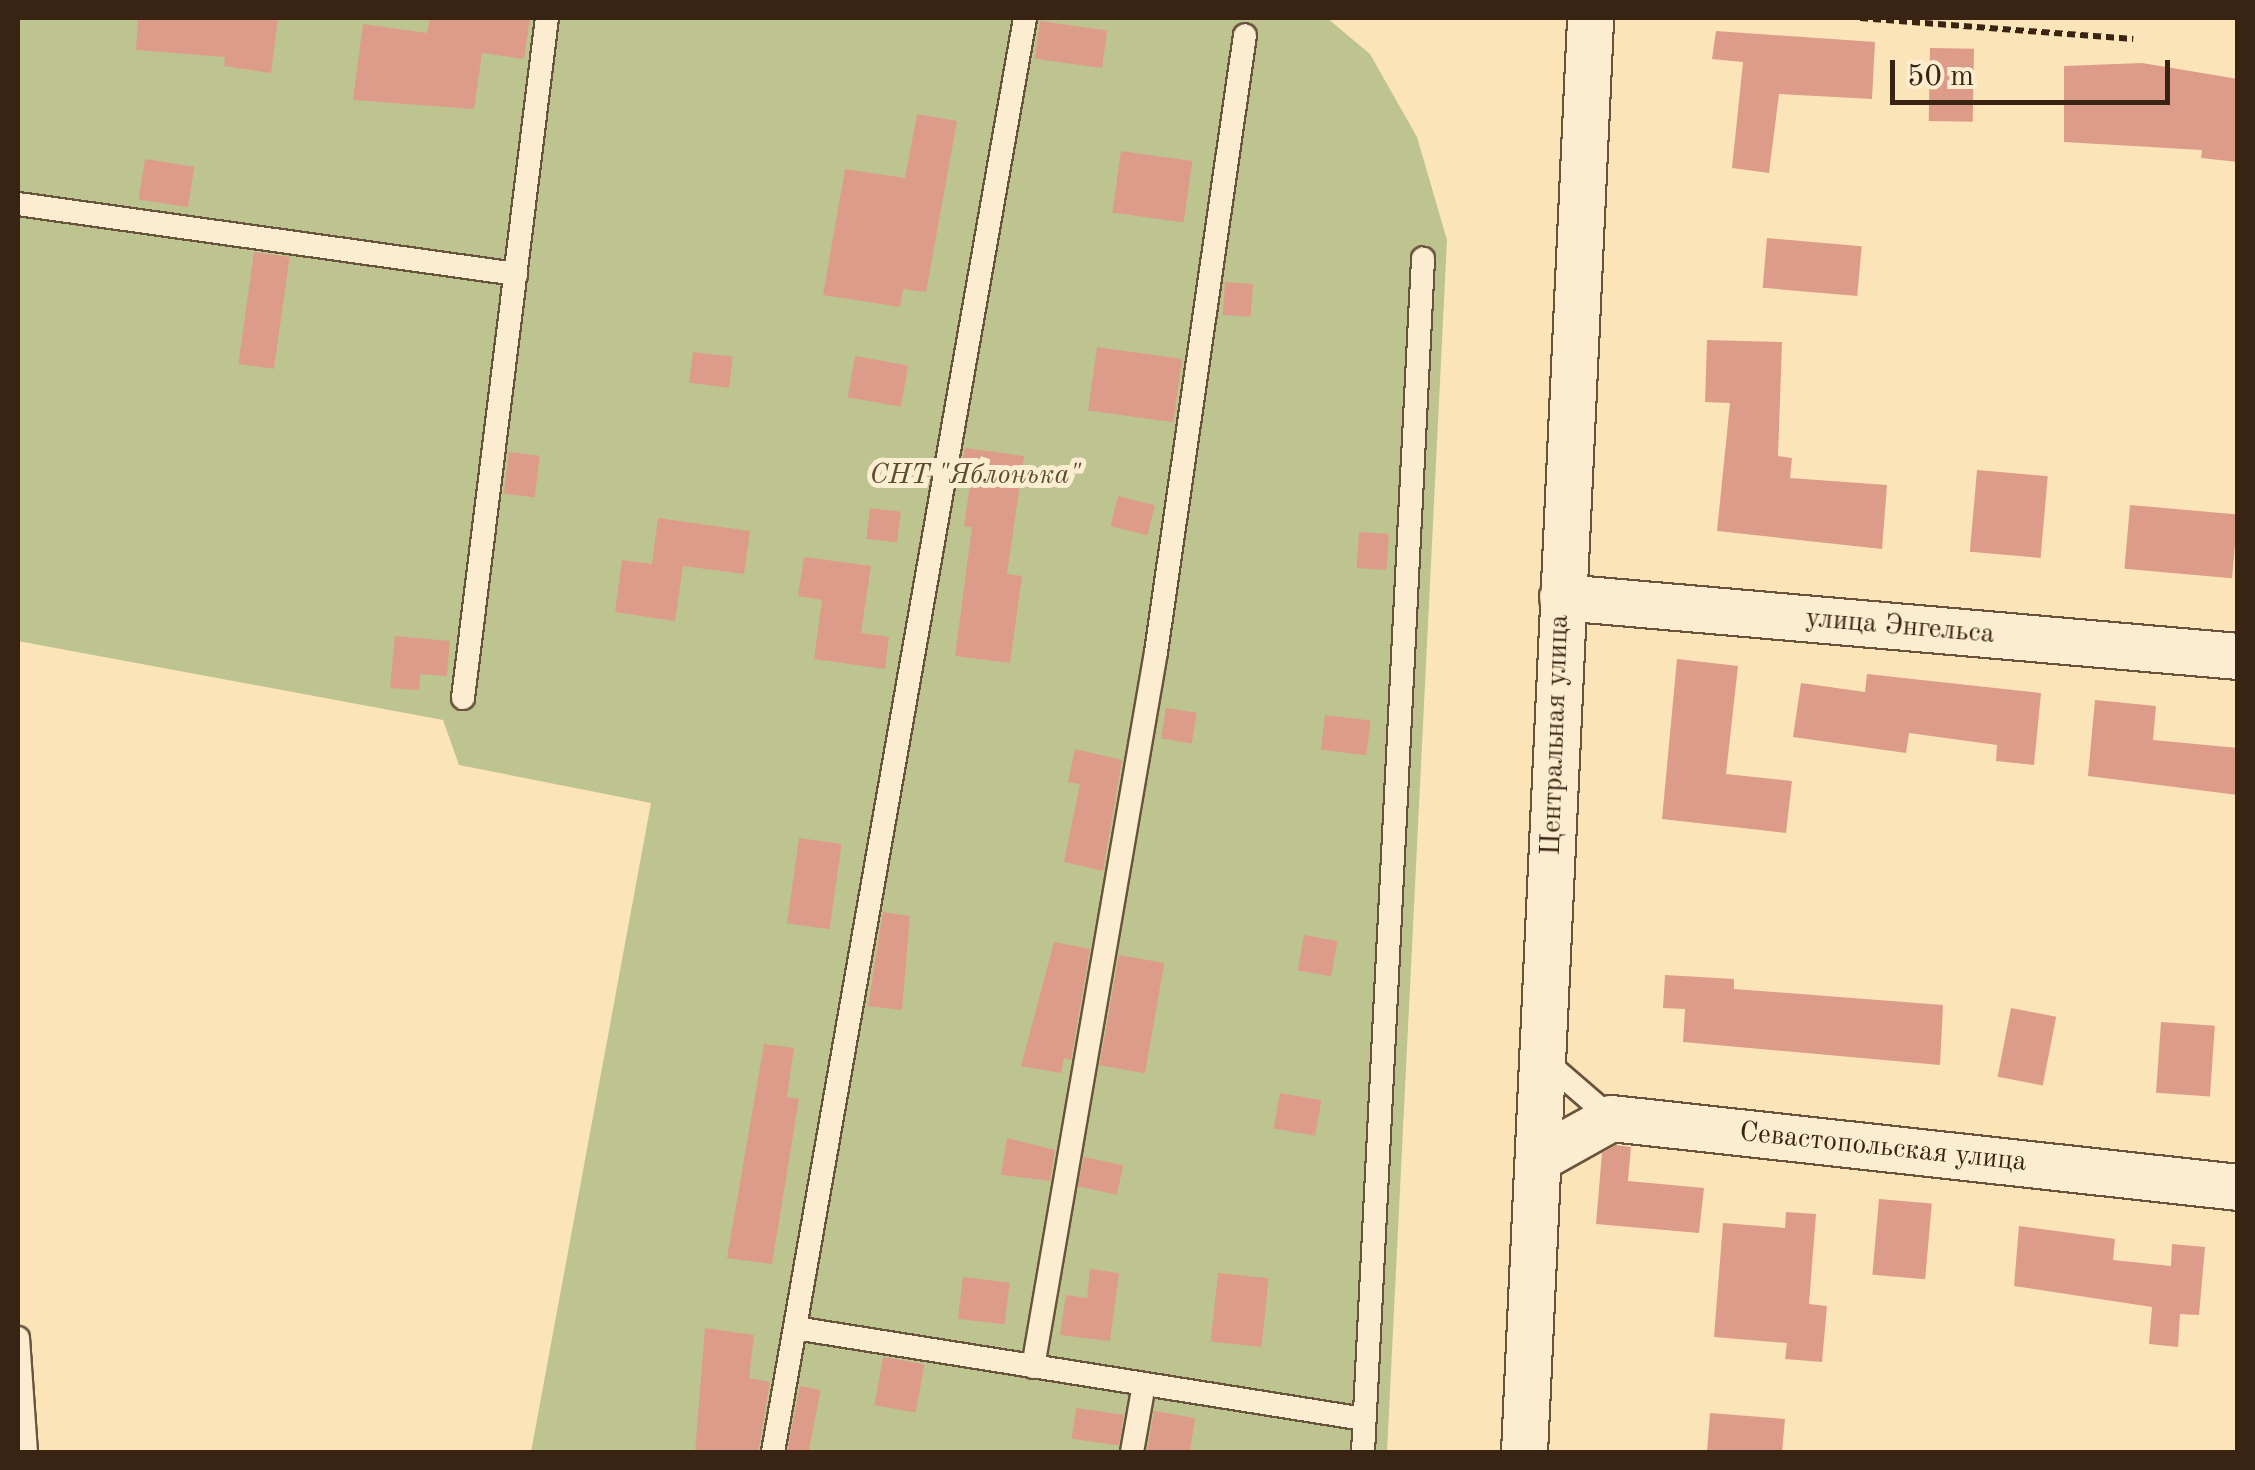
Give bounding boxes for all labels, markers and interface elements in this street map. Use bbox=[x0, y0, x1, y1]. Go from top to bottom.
scale bar bbox=[1895, 40, 2175, 102]
text: 50 m bbox=[1907, 62, 1974, 92]
park label: СНТ "Яблонька" bbox=[870, 459, 1080, 493]
street label: улица Энгельса bbox=[1804, 602, 1996, 652]
street label: Центральная улица bbox=[1535, 614, 1577, 856]
street label: Севастопольская улица bbox=[1738, 1116, 2028, 1180]

